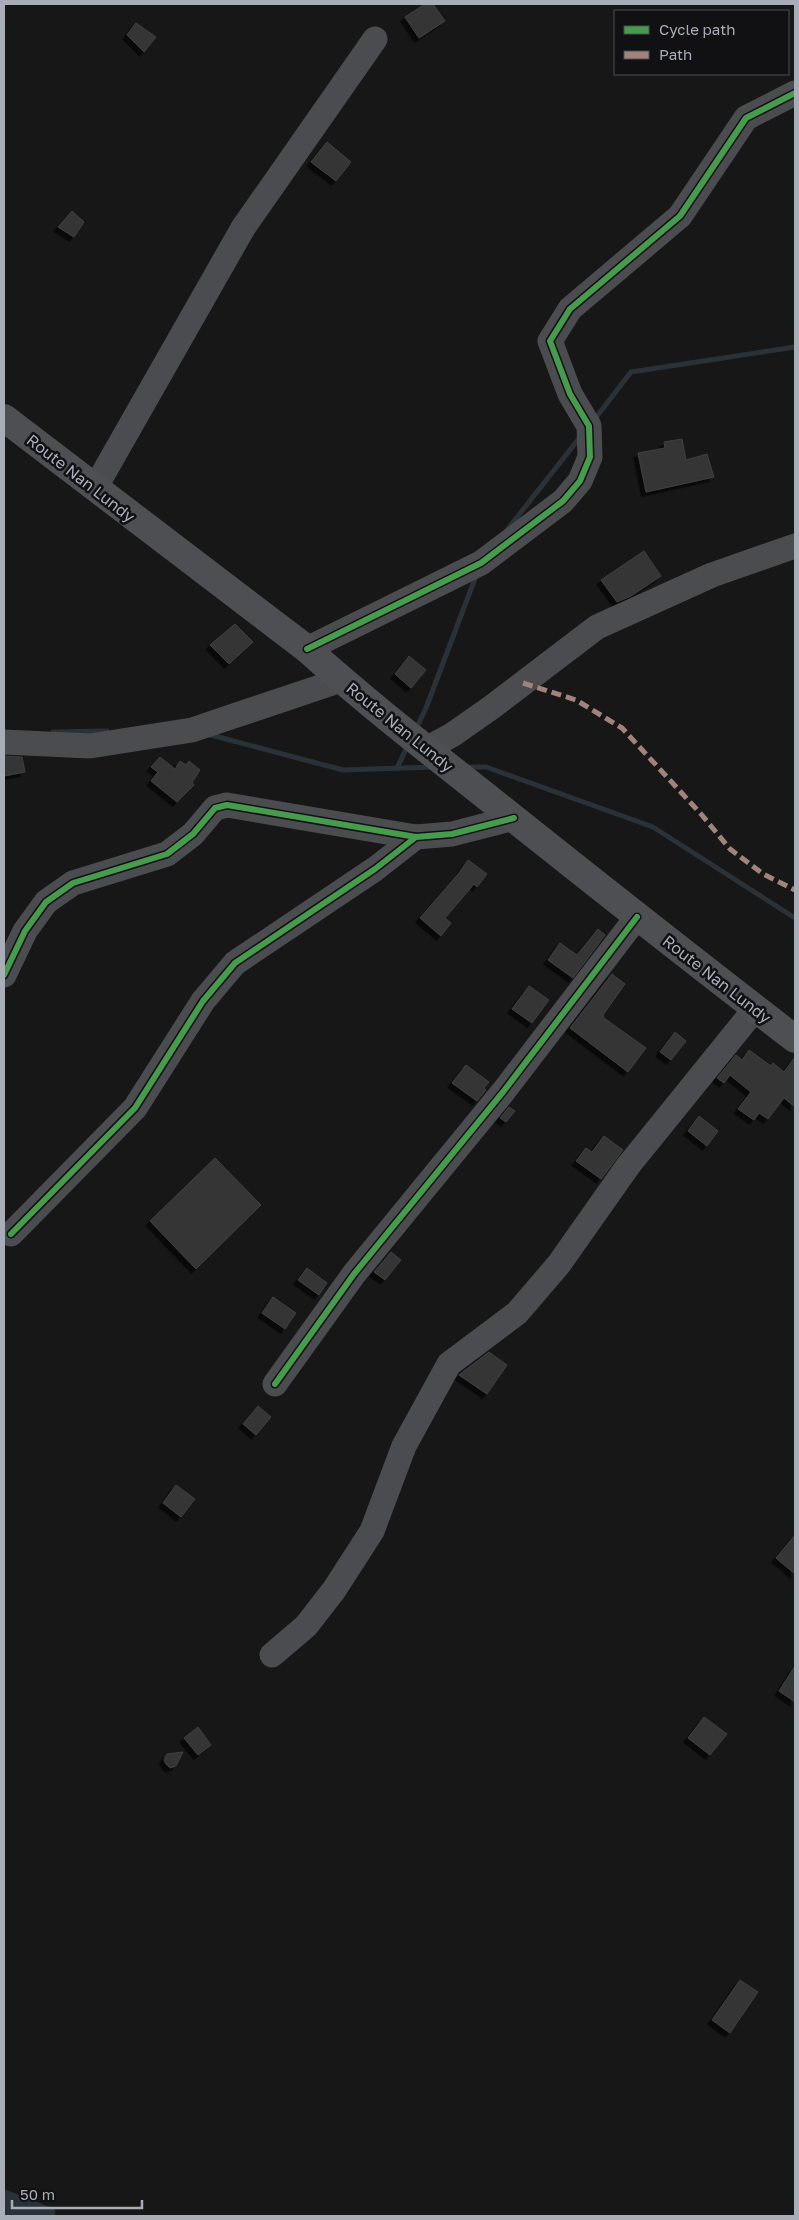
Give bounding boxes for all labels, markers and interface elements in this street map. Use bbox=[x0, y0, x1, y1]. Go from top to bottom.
legend bbox=[614, 10, 789, 75]
text: Cycle path bbox=[659, 20, 735, 38]
text: Path bbox=[659, 45, 692, 63]
street label: Route Nan Lundy bbox=[23, 430, 139, 526]
street label: Route Nan Lundy bbox=[342, 678, 458, 776]
street label: Route Nan Lundy bbox=[659, 931, 775, 1027]
scale bar bbox=[12, 2178, 142, 2210]
text: 50 m bbox=[20, 2185, 55, 2203]

